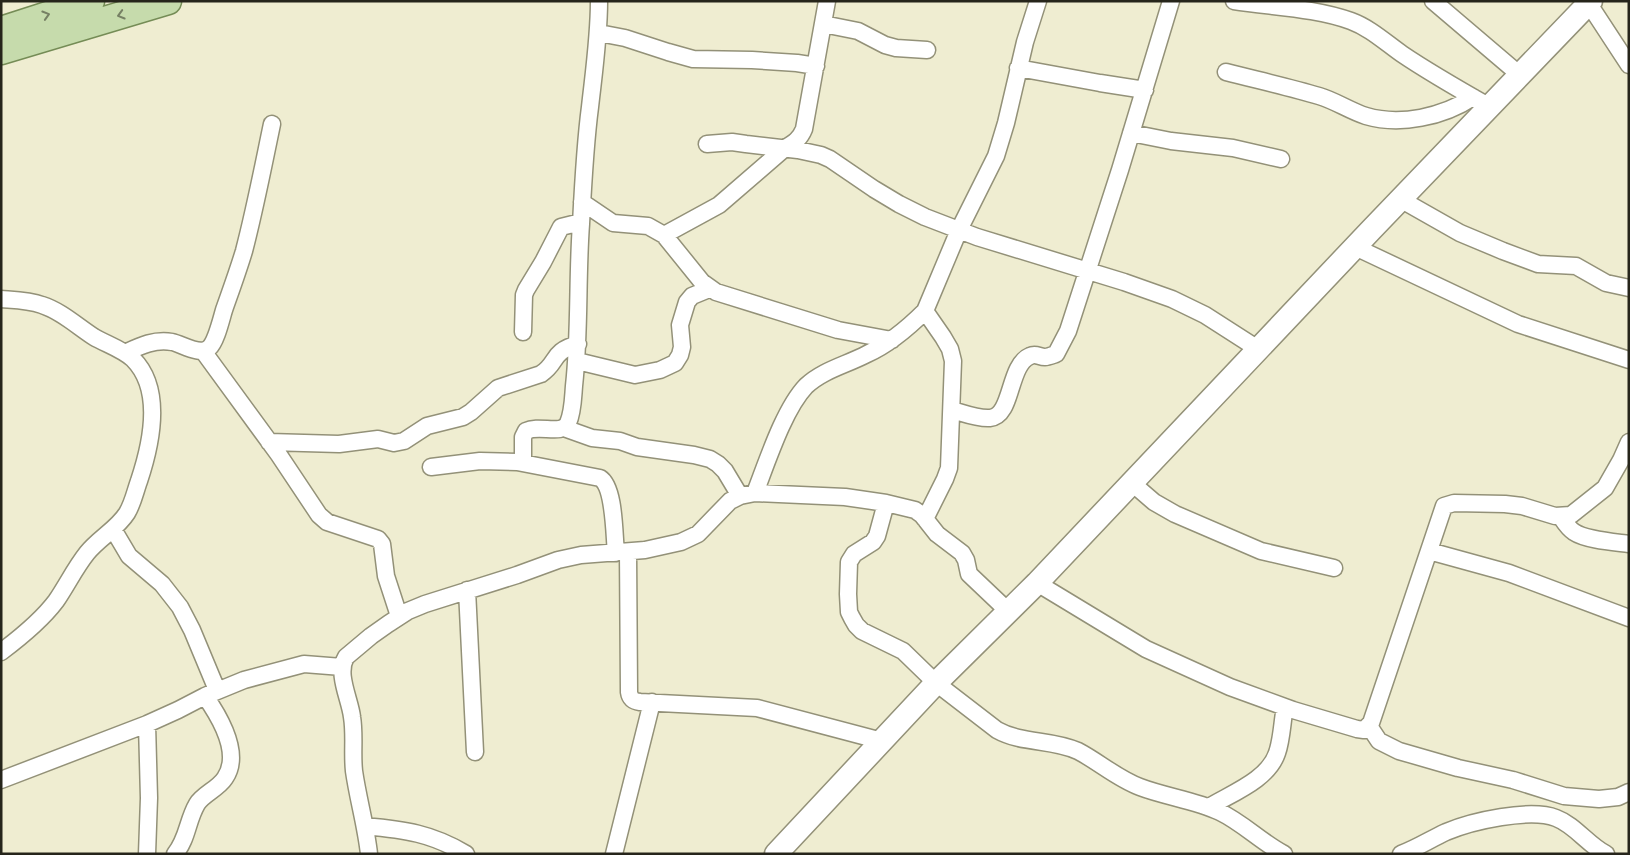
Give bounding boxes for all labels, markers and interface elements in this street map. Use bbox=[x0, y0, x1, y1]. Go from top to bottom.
one-way arrow bbox=[117, 9, 125, 19]
one-way arrow bbox=[41, 11, 50, 21]

